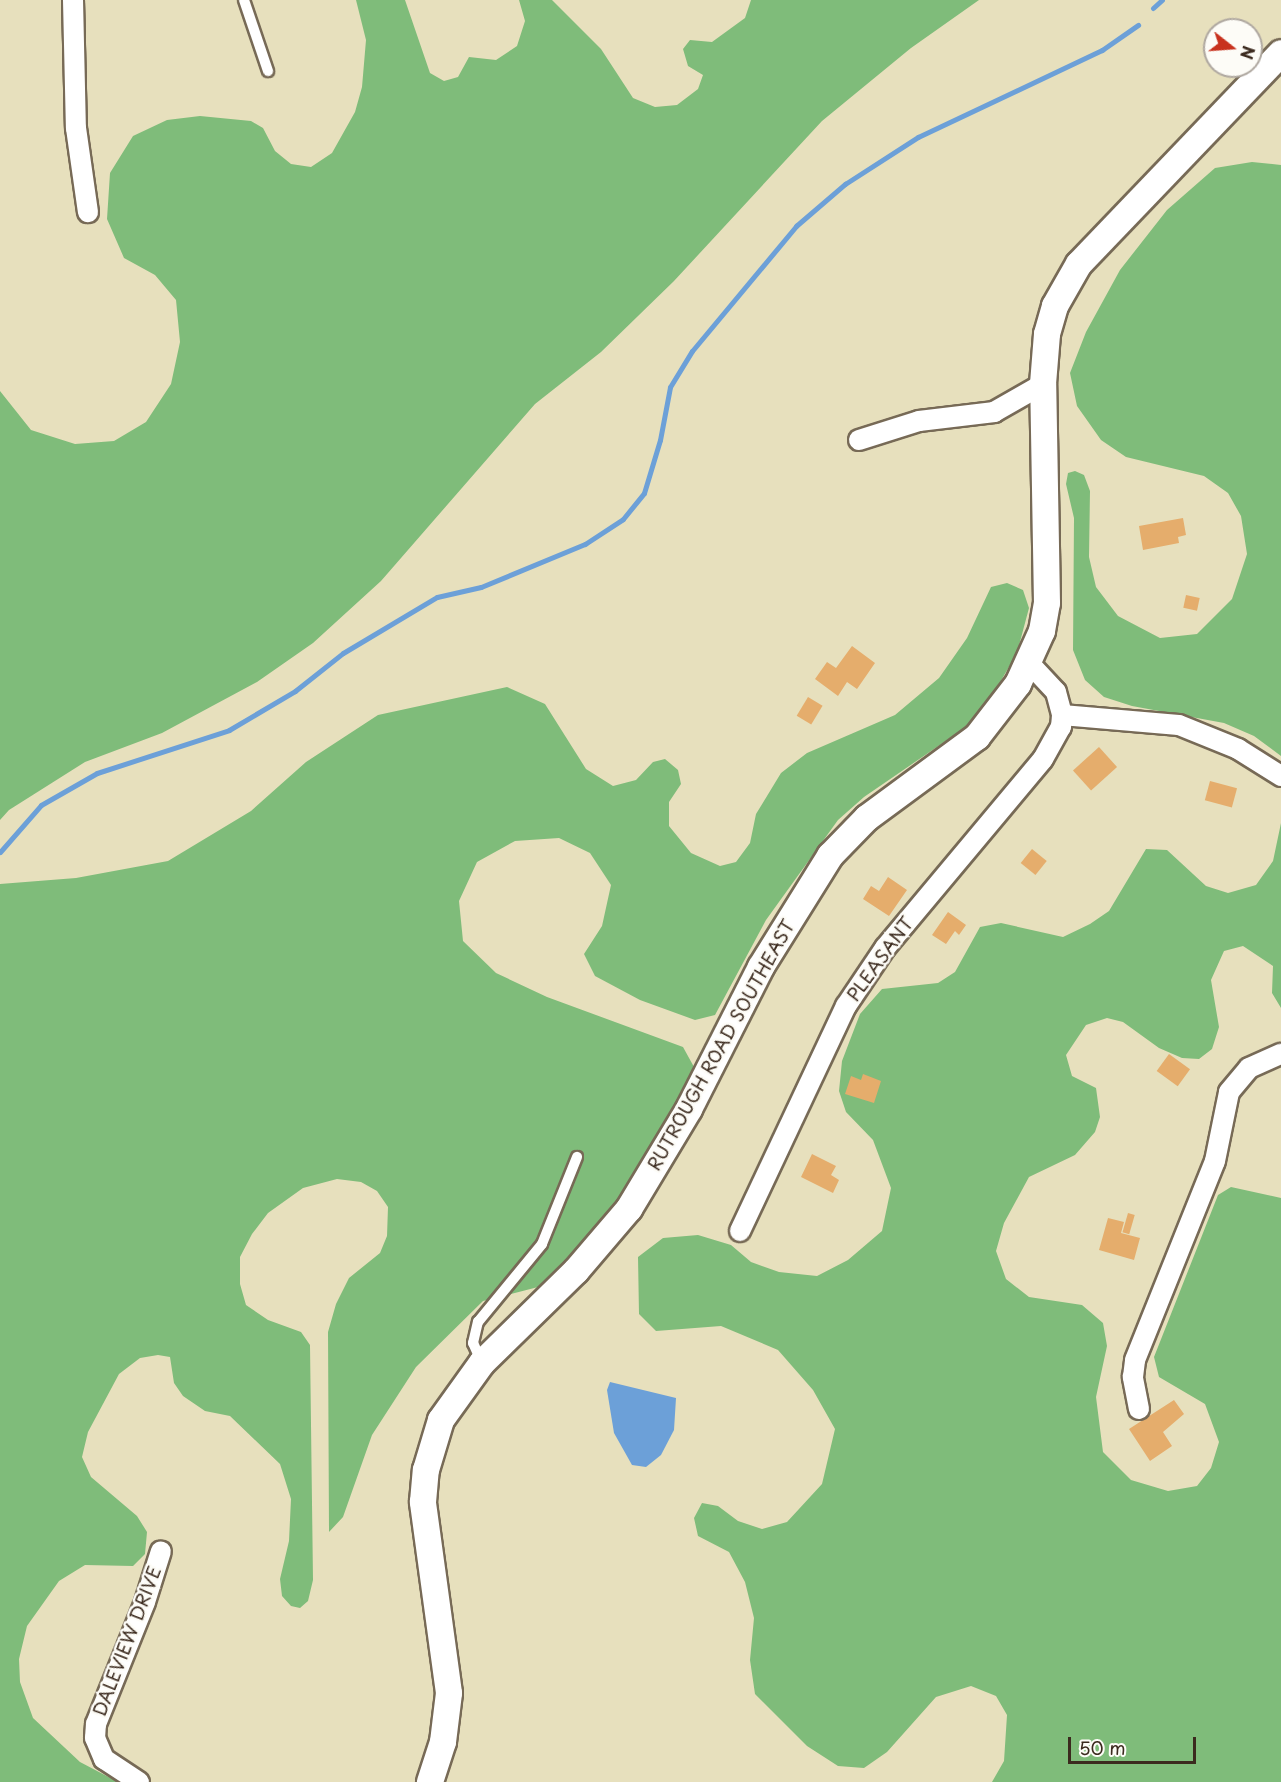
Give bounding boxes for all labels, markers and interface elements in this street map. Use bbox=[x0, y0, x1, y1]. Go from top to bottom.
north arrow bbox=[1203, 18, 1263, 78]
text: N bbox=[1235, 43, 1262, 62]
street label: PLEASANT bbox=[842, 913, 918, 1005]
street label: RUTROUGH ROAD SOUTHEAST bbox=[642, 914, 800, 1176]
street label: DALEVIEW DRIVE bbox=[89, 1564, 165, 1718]
scale bar bbox=[1071, 1725, 1198, 1763]
text: 50 m bbox=[1079, 1734, 1126, 1761]

